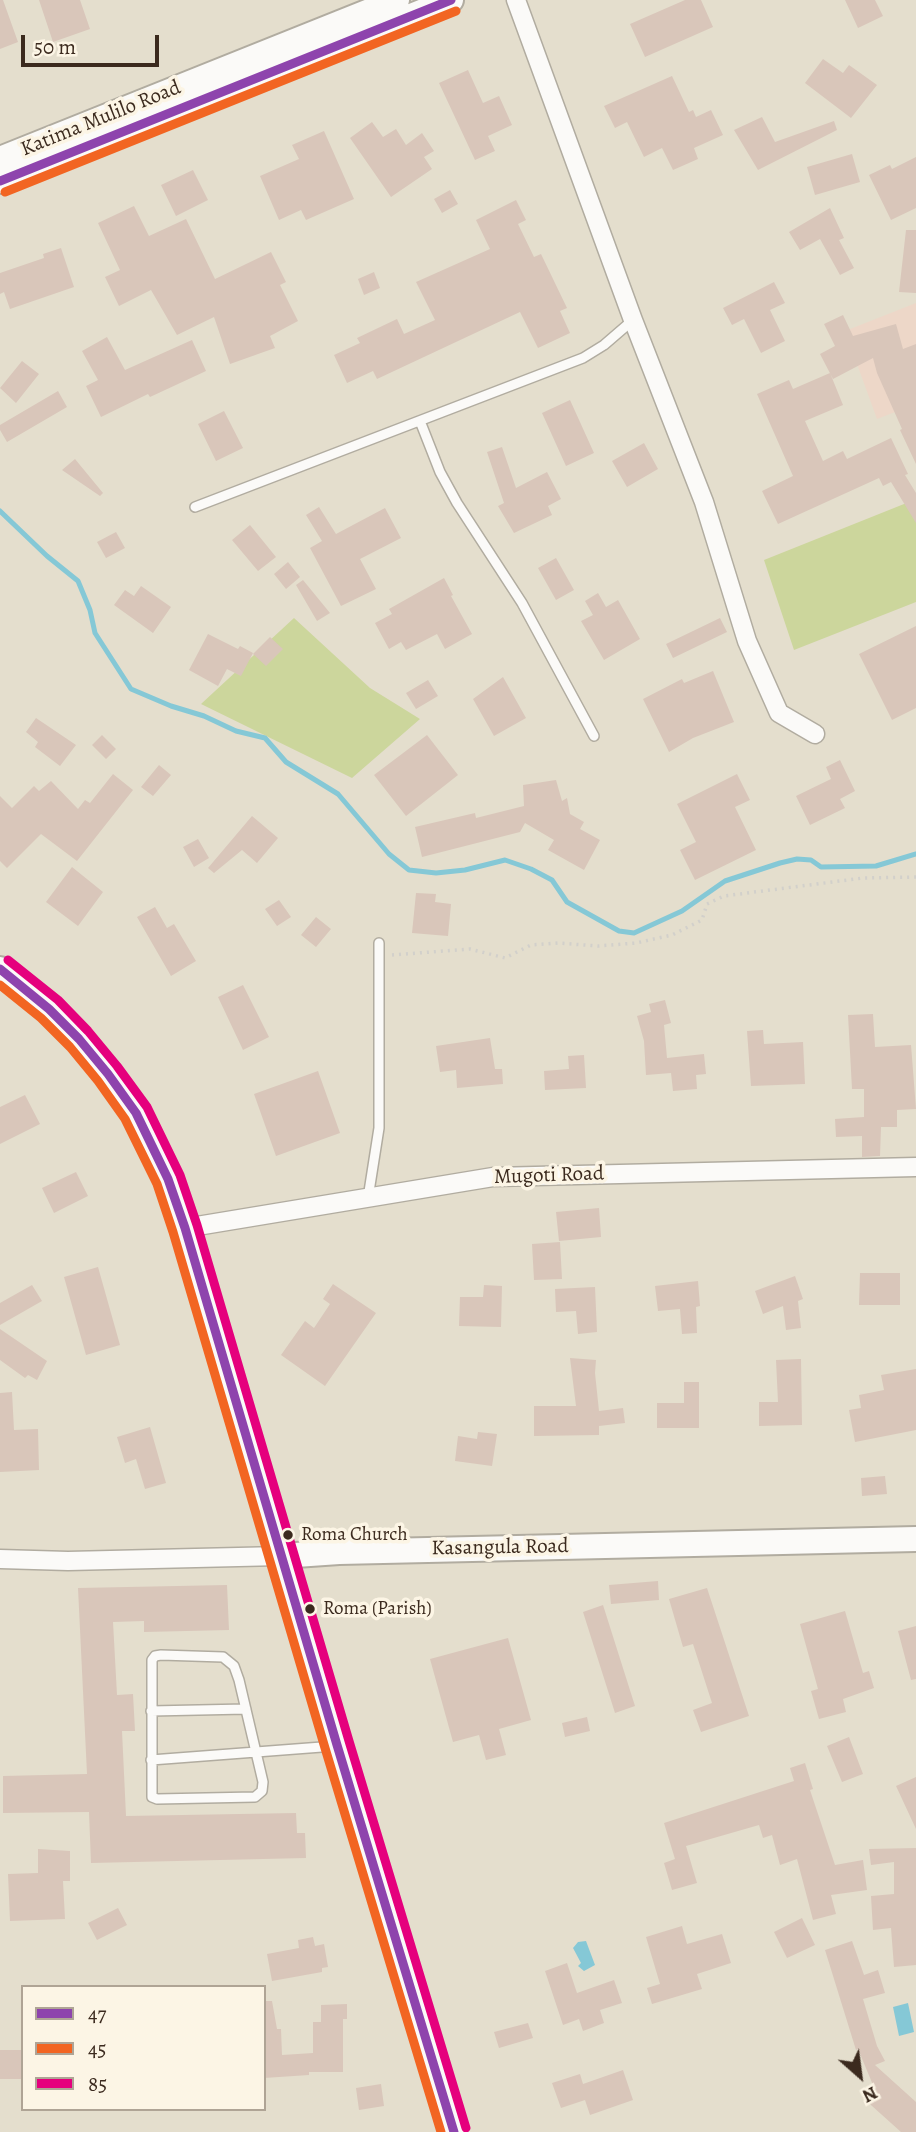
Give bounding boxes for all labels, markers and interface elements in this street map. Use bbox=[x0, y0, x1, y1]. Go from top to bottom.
scale bar bbox=[24, 21, 163, 65]
text: 50 m bbox=[34, 33, 76, 61]
street label: Katima Mulilo Road bbox=[17, 75, 185, 163]
street label: Mugoti Road bbox=[493, 1161, 605, 1191]
place label: Roma Church bbox=[301, 1524, 408, 1546]
marker: Roma Church bbox=[281, 1528, 295, 1542]
street label: Kasangula Road bbox=[431, 1534, 569, 1562]
place label: Roma (Parish) bbox=[323, 1598, 432, 1620]
marker: Roma (Parish) bbox=[303, 1602, 317, 1616]
legend bbox=[21, 1985, 266, 2111]
text: 47 bbox=[88, 2000, 106, 2028]
text: 45 bbox=[88, 2035, 107, 2063]
north arrow bbox=[825, 2041, 895, 2111]
text: 85 bbox=[88, 2070, 107, 2098]
text: N bbox=[858, 2080, 882, 2109]

